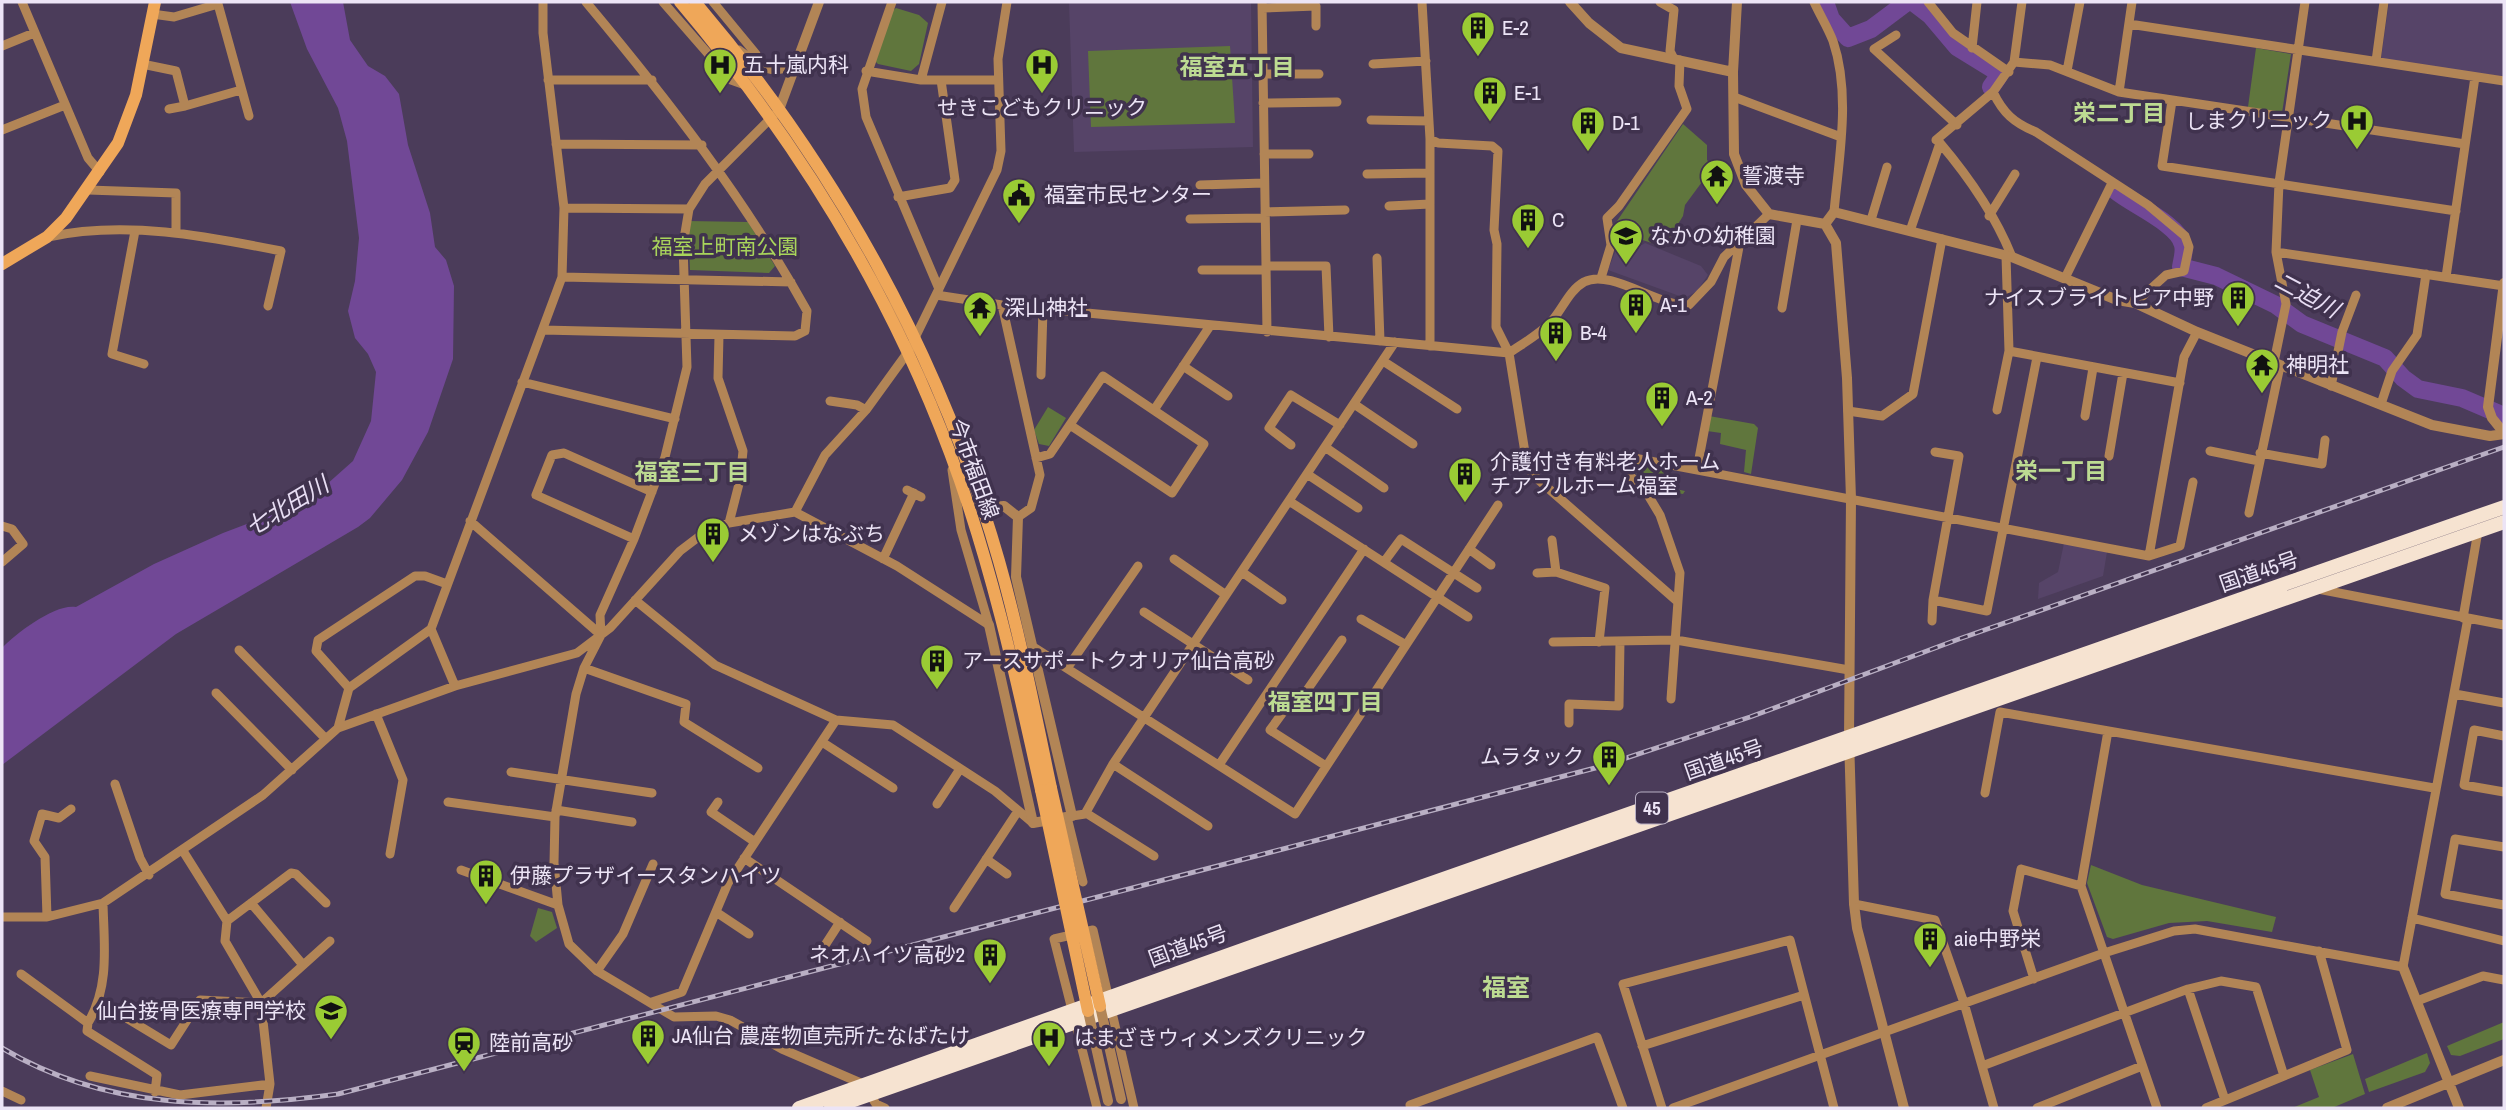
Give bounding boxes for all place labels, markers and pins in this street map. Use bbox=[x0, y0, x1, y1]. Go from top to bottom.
building icon: E-2 bbox=[1459, 9, 1497, 58]
place label: E-2 bbox=[1502, 13, 1529, 42]
hospital icon: 五十嵐内科 bbox=[701, 46, 739, 95]
hospital icon: せきこどもクリニック bbox=[1023, 46, 1061, 95]
place label: 五十嵐内科 bbox=[744, 50, 849, 79]
building icon: E-1 bbox=[1471, 74, 1509, 123]
place label: E-1 bbox=[1514, 78, 1541, 107]
place label: せきこどもクリニック bbox=[937, 93, 1147, 122]
hospital icon: しまクリニック bbox=[2338, 102, 2376, 151]
building icon: D-1 bbox=[1569, 104, 1607, 153]
place label: しまクリニック bbox=[2185, 106, 2332, 135]
place label: D-1 bbox=[1612, 108, 1640, 137]
temple icon: 誓渡寺 bbox=[1698, 157, 1736, 206]
place label: 誓渡寺 bbox=[1742, 161, 1805, 190]
public building icon: 福室市民センター bbox=[1000, 176, 1038, 225]
place label: 福室市民センター bbox=[1044, 180, 1212, 209]
building icon: C bbox=[1509, 201, 1547, 250]
place label: C bbox=[1552, 205, 1564, 234]
school or university icon: なかの幼稚園 bbox=[1607, 217, 1645, 266]
place label: なかの幼稚園 bbox=[1650, 221, 1776, 250]
building icon: ナイスブライトピア中野 bbox=[2219, 279, 2257, 328]
place label: ナイスブライトピア中野 bbox=[1984, 283, 2214, 312]
building icon: A-1 bbox=[1617, 286, 1655, 335]
temple icon: 深山神社 bbox=[961, 289, 999, 338]
place label: A-1 bbox=[1659, 290, 1687, 319]
place label: 深山神社 bbox=[1004, 293, 1088, 322]
building icon: B-4 bbox=[1537, 314, 1575, 363]
place label: B-4 bbox=[1580, 318, 1607, 347]
temple icon: 神明社 bbox=[2243, 346, 2281, 395]
place label: 神明社 bbox=[2286, 350, 2349, 379]
building icon: A-2 bbox=[1643, 379, 1681, 428]
place label: A-2 bbox=[1685, 383, 1713, 412]
place label: 介護付き有料老人ホーム チアフルホーム福室 bbox=[1490, 447, 1720, 500]
building icon: 介護付き有料老人ホーム チアフルホーム福室 bbox=[1446, 455, 1484, 504]
building icon: メゾンはなぶち bbox=[694, 515, 732, 564]
place label: メゾンはなぶち bbox=[738, 519, 885, 548]
building icon: アースサポートクオリア仙台高砂 bbox=[918, 642, 956, 691]
place label: アースサポートクオリア仙台高砂 bbox=[962, 646, 1275, 675]
building icon: ムラタック bbox=[1590, 738, 1628, 787]
place label: ムラタック bbox=[1480, 742, 1584, 771]
building icon: 伊藤プラザイースタンハイツ bbox=[467, 857, 505, 906]
place label: 伊藤プラザイースタンハイツ bbox=[510, 861, 782, 890]
building icon: aie中野栄 bbox=[1911, 920, 1949, 969]
place label: aie中野栄 bbox=[1954, 924, 2041, 953]
building icon: ネオハイツ高砂2 bbox=[971, 936, 1009, 985]
place label: ネオハイツ高砂2 bbox=[809, 940, 965, 969]
school or university icon: 仙台接骨医療専門学校 bbox=[312, 992, 350, 1041]
place label: 仙台接骨医療専門学校 bbox=[96, 996, 306, 1025]
building icon: JA仙台 農産物直売所たなばたけ bbox=[629, 1017, 667, 1066]
hospital icon: はまざきウィメンズクリニック bbox=[1030, 1019, 1068, 1068]
place label: JA仙台 農産物直売所たなばたけ bbox=[672, 1021, 970, 1050]
place label: はまざきウィメンズクリニック bbox=[1074, 1023, 1368, 1052]
station icon: 陸前高砂 bbox=[445, 1024, 483, 1073]
place label: 陸前高砂 bbox=[489, 1028, 573, 1057]

